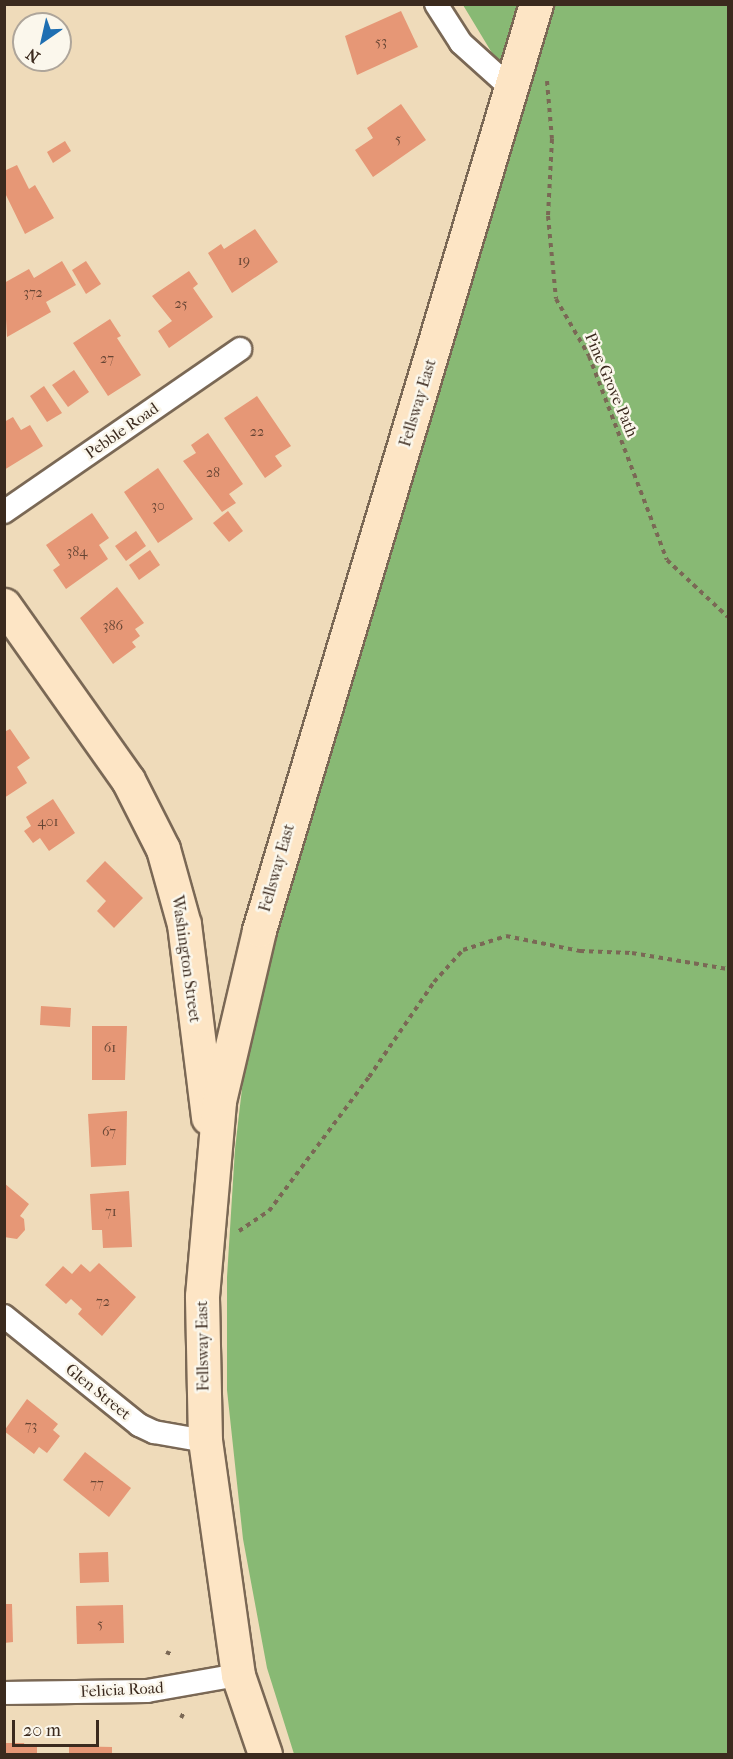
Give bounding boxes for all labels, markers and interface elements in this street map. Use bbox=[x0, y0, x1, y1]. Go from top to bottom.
north arrow bbox=[12, 12, 72, 72]
house number: 53 bbox=[375, 34, 387, 50]
text: N bbox=[22, 44, 43, 67]
house number: 5 bbox=[395, 131, 401, 147]
house number: 19 bbox=[238, 253, 250, 269]
house number: 372 bbox=[23, 285, 43, 301]
house number: 25 bbox=[174, 296, 188, 312]
street label: Pine Grove Path bbox=[580, 330, 642, 440]
house number: 27 bbox=[100, 351, 114, 367]
street label: Fellsway East bbox=[396, 357, 440, 449]
street label: Pebble Road bbox=[82, 399, 162, 463]
house number: 22 bbox=[250, 424, 264, 440]
house number: 28 bbox=[206, 465, 220, 481]
house number: 30 bbox=[151, 498, 165, 514]
house number: 384 bbox=[67, 544, 87, 560]
house number: 386 bbox=[103, 618, 123, 634]
house number: 401 bbox=[38, 814, 58, 830]
street label: Fellsway East bbox=[255, 822, 299, 914]
street label: Washington Street bbox=[168, 894, 204, 1024]
house number: 61 bbox=[104, 1040, 116, 1056]
house number: 67 bbox=[102, 1124, 116, 1140]
house number: 71 bbox=[105, 1204, 117, 1220]
house number: 72 bbox=[96, 1294, 110, 1310]
street label: Fellsway East bbox=[193, 1300, 213, 1392]
street label: Glen Street bbox=[61, 1360, 135, 1424]
house number: 73 bbox=[25, 1418, 37, 1434]
house number: 77 bbox=[90, 1476, 104, 1492]
house number: 5 bbox=[97, 1616, 103, 1632]
street label: Felicia Road bbox=[80, 1678, 164, 1702]
scale bar bbox=[15, 1708, 102, 1746]
text: 20 m bbox=[23, 1720, 61, 1741]

